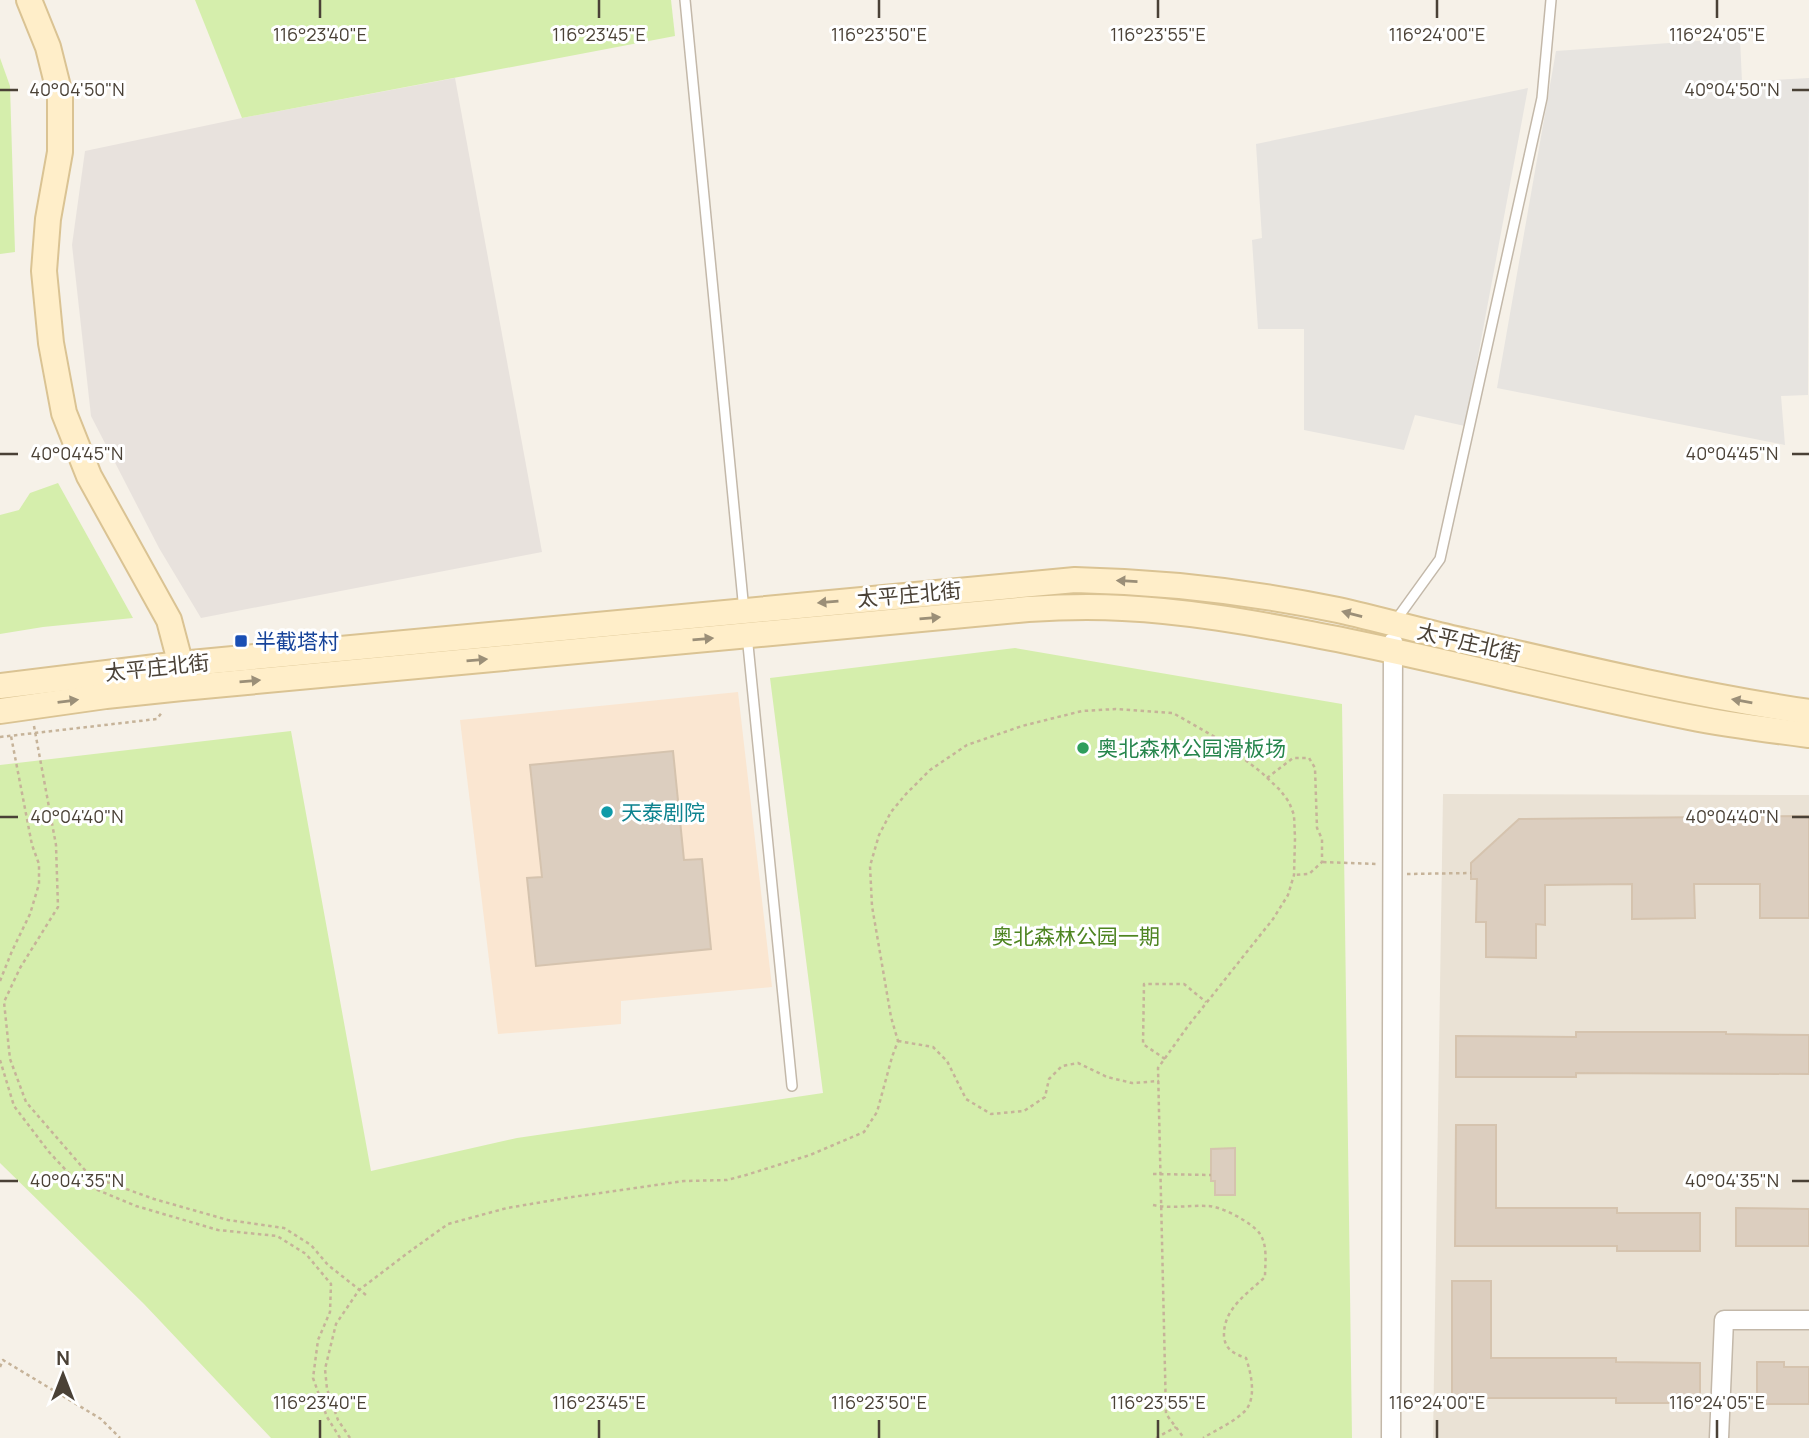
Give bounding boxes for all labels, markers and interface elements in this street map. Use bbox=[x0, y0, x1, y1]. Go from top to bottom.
text: 116°23'40"E bbox=[273, 22, 367, 46]
text: 116°23'45"E bbox=[552, 22, 646, 46]
text: 116°23'50"E bbox=[831, 22, 927, 46]
text: 116°23'55"E bbox=[1110, 22, 1206, 46]
text: 116°24'00"E bbox=[1389, 22, 1485, 46]
text: 116°24'05"E bbox=[1669, 22, 1765, 46]
text: 40°04'50"N bbox=[29, 77, 125, 101]
text: 40°04'50"N bbox=[1684, 77, 1780, 101]
text: 40°04'45"N bbox=[31, 441, 123, 465]
text: 40°04'45"N bbox=[1686, 441, 1778, 465]
street label: 太平庄北街 bbox=[855, 575, 963, 613]
one-way arrow bbox=[1116, 576, 1138, 587]
one-way arrow bbox=[816, 597, 838, 608]
one-way arrow bbox=[1341, 608, 1363, 619]
one-way arrow bbox=[919, 612, 941, 623]
street label: 太平庄北街 bbox=[1415, 617, 1523, 667]
place label: 半截塔村 bbox=[255, 627, 339, 655]
marker: 半截塔村 bbox=[233, 633, 249, 649]
one-way arrow bbox=[692, 633, 714, 644]
street label: 太平庄北街 bbox=[103, 648, 211, 686]
one-way arrow bbox=[466, 654, 488, 665]
one-way arrow bbox=[239, 676, 261, 687]
one-way arrow bbox=[57, 695, 79, 706]
one-way arrow bbox=[1731, 695, 1753, 706]
place label: 奥北森林公园滑板场 bbox=[1097, 734, 1286, 762]
marker: 奥北森林公园滑板场 bbox=[1075, 740, 1091, 756]
place label: 天泰剧院 bbox=[621, 798, 705, 826]
text: 40°04'40"N bbox=[30, 804, 124, 828]
marker: 天泰剧院 bbox=[599, 804, 615, 820]
text: 40°04'40"N bbox=[1685, 804, 1779, 828]
park label: 奥北森林公园一期 bbox=[992, 922, 1160, 950]
text: 40°04'35"N bbox=[30, 1168, 124, 1192]
text: 40°04'35"N bbox=[1685, 1168, 1779, 1192]
north arrow bbox=[28, 1340, 98, 1410]
text: N bbox=[56, 1345, 70, 1371]
text: 116°23'40"E bbox=[273, 1390, 367, 1414]
text: 116°23'45"E bbox=[552, 1390, 646, 1414]
text: 116°23'50"E bbox=[831, 1390, 927, 1414]
text: 116°23'55"E bbox=[1110, 1390, 1206, 1414]
text: 116°24'00"E bbox=[1389, 1390, 1485, 1414]
text: 116°24'05"E bbox=[1669, 1390, 1765, 1414]

